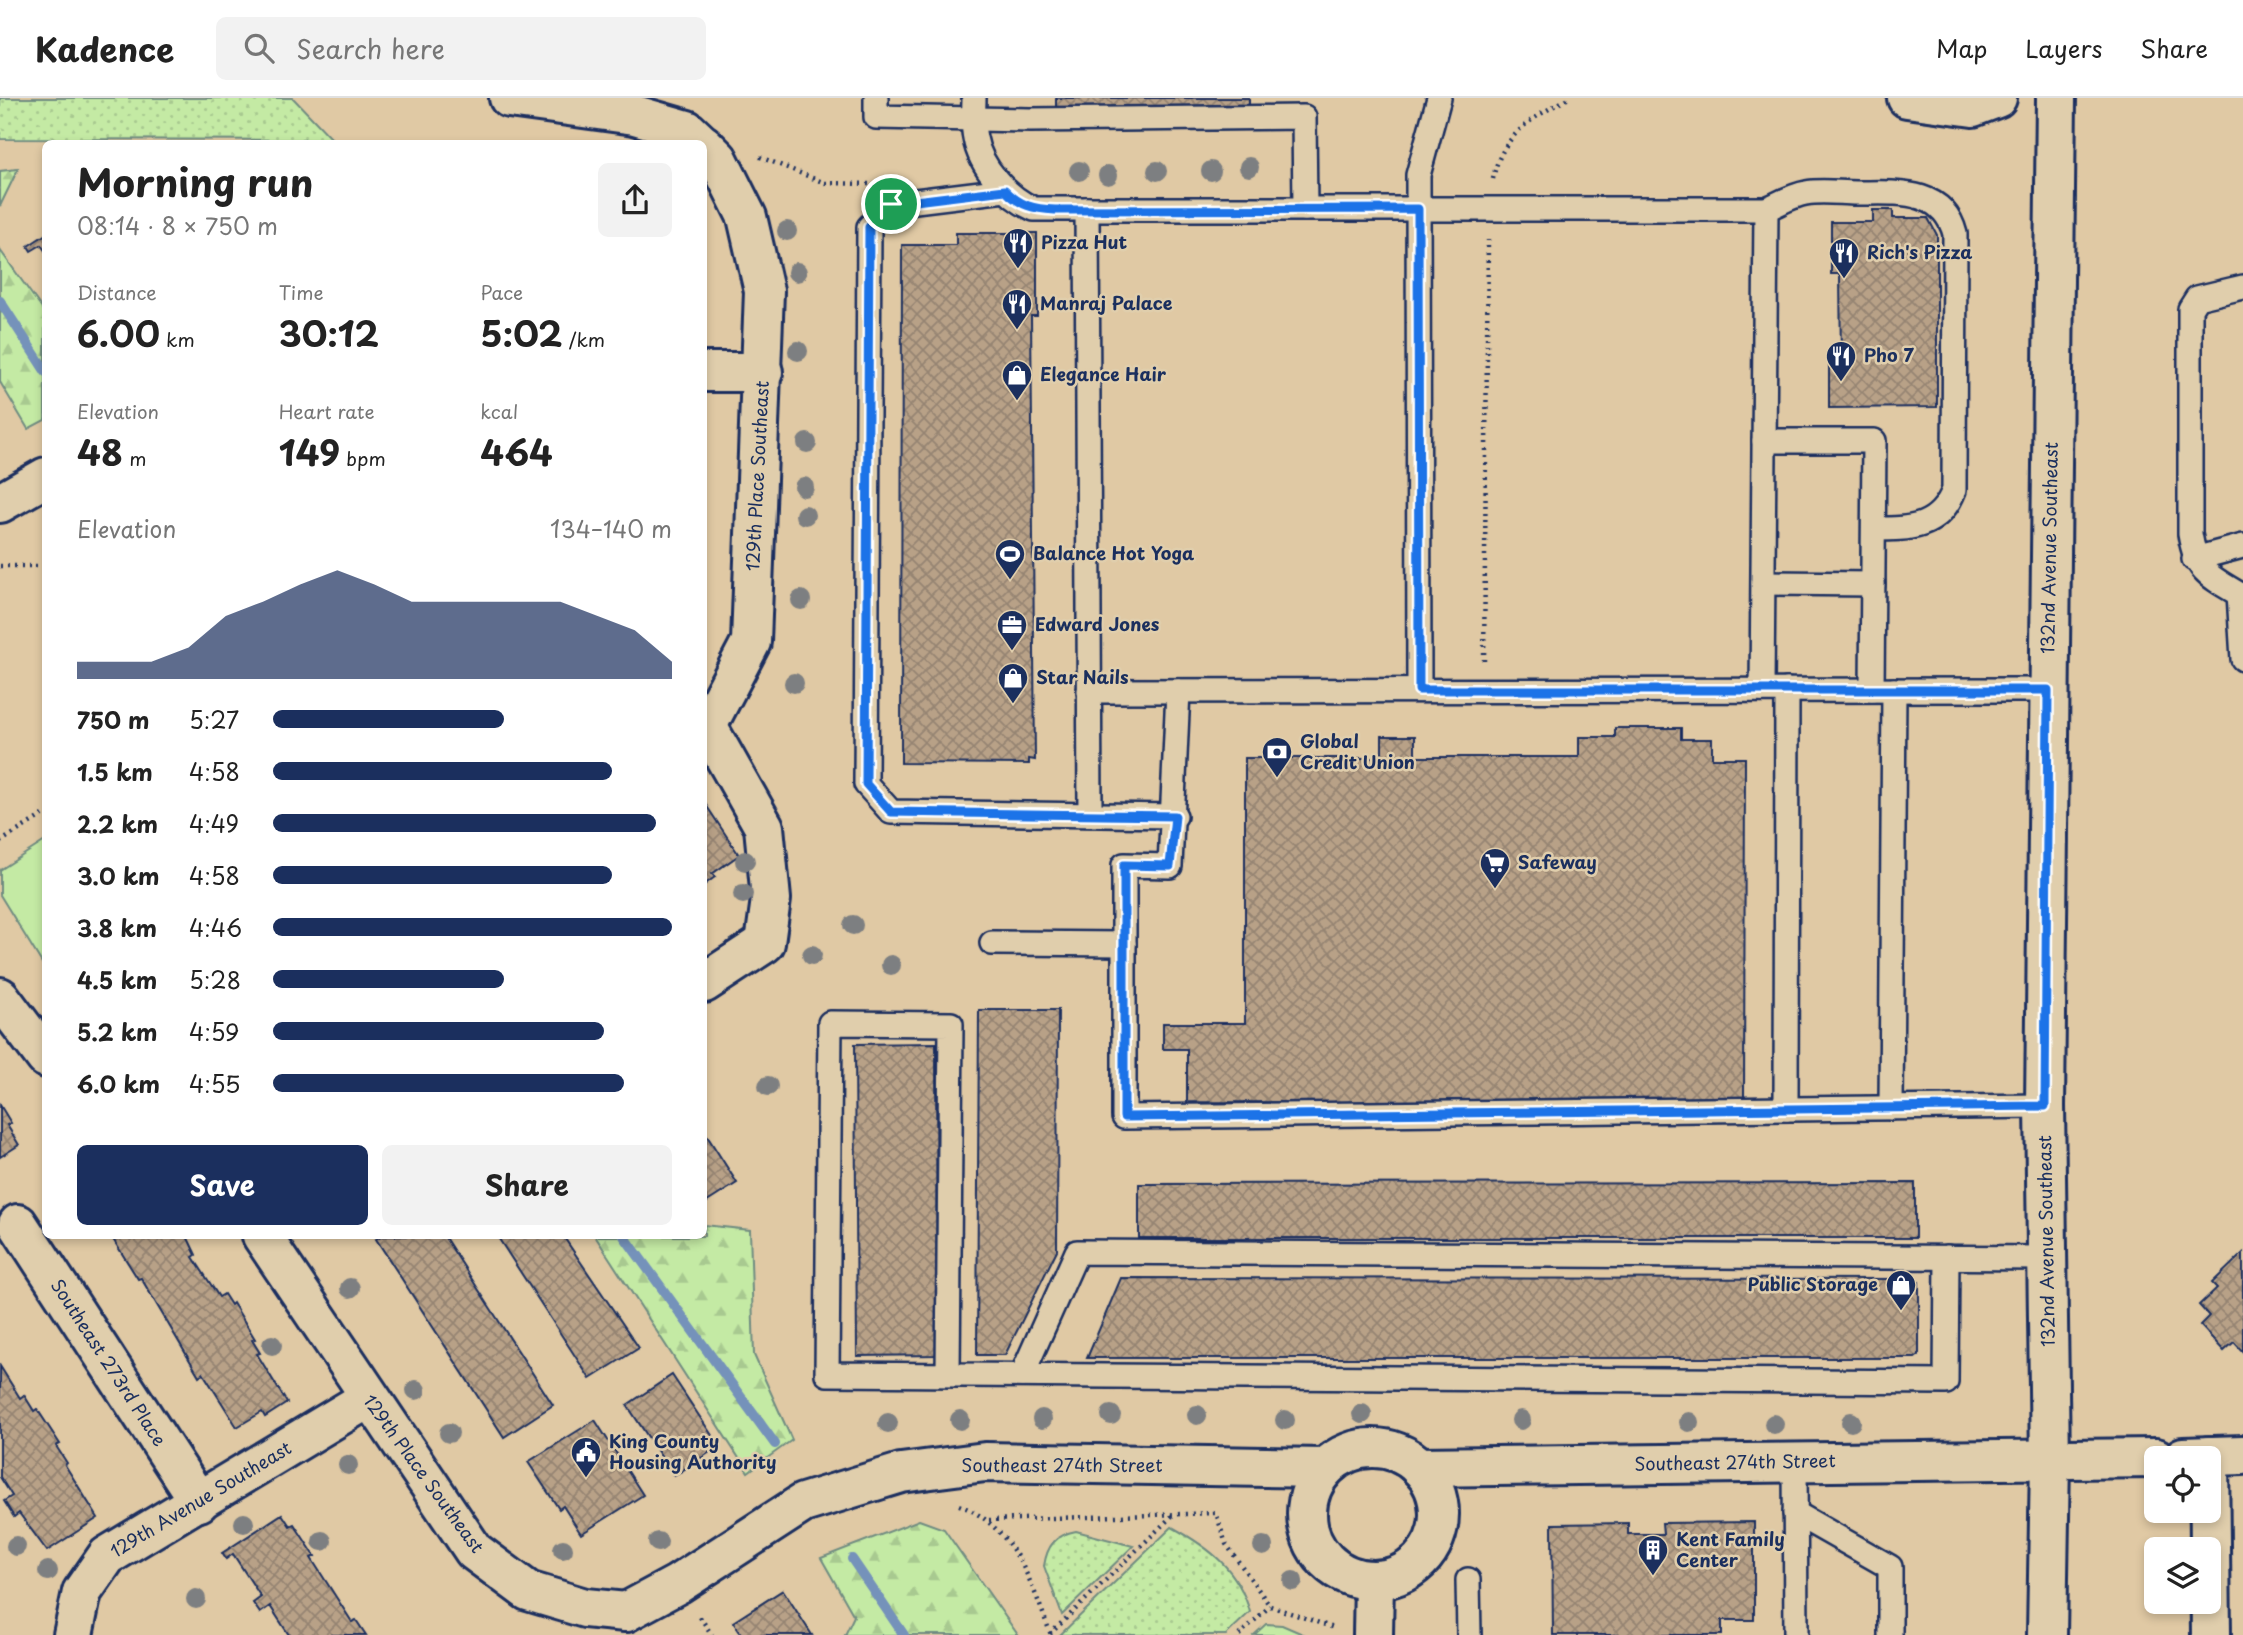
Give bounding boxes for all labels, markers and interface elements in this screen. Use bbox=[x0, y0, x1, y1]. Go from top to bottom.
search box bbox=[216, 17, 706, 80]
text: Kadence bbox=[35, 23, 174, 73]
icon: search bbox=[240, 29, 278, 67]
text: Search here bbox=[296, 29, 445, 68]
text: Map bbox=[1936, 30, 1987, 66]
text: Layers bbox=[2025, 30, 2102, 66]
text: Share bbox=[2140, 30, 2208, 66]
text: Morning run bbox=[77, 153, 313, 210]
button: share bbox=[598, 163, 672, 237]
pin bbox=[861, 174, 921, 234]
icon: arrive bbox=[872, 185, 910, 223]
text: 08:14 · 8 × 750 m bbox=[77, 208, 278, 243]
restaurant icon: Pizza Hut bbox=[1001, 226, 1035, 270]
place label: Pizza Hut bbox=[1041, 228, 1128, 255]
restaurant icon: Rich's Pizza bbox=[1827, 236, 1861, 280]
place label: Rich's Pizza bbox=[1867, 238, 1973, 265]
text: Distance bbox=[77, 278, 157, 306]
text: Time bbox=[279, 278, 324, 306]
text: Pace bbox=[480, 278, 523, 306]
restaurant icon: Manraj Palace bbox=[1000, 287, 1034, 331]
place label: Manraj Palace bbox=[1040, 289, 1173, 316]
text: 6.00 bbox=[77, 306, 160, 359]
text: 30:12 bbox=[279, 306, 379, 359]
text: 5:02 bbox=[480, 306, 563, 359]
text: km bbox=[160, 325, 195, 353]
text: /km bbox=[563, 325, 605, 353]
restaurant icon: Pho 7 bbox=[1824, 339, 1858, 383]
place label: Pho 7 bbox=[1864, 341, 1914, 368]
shop icon: Elegance Hair bbox=[1000, 358, 1034, 402]
place label: Elegance Hair bbox=[1040, 360, 1167, 387]
street label: 129th Place Southeast bbox=[738, 380, 775, 572]
text: Elevation bbox=[77, 397, 159, 425]
text: Heart rate bbox=[279, 397, 375, 425]
text: kcal bbox=[480, 397, 518, 425]
text: 48 bbox=[77, 425, 123, 478]
text: 149 bbox=[279, 425, 340, 478]
text: 464 bbox=[480, 425, 553, 478]
street label: 132nd Avenue Southeast bbox=[2033, 442, 2064, 654]
text: m bbox=[123, 444, 146, 472]
text: bpm bbox=[340, 444, 386, 472]
text: Elevation bbox=[77, 511, 176, 546]
text: 134–140 m bbox=[550, 511, 672, 546]
sports icon: Balance Hot Yoga bbox=[993, 537, 1027, 581]
place label: Balance Hot Yoga bbox=[1033, 539, 1194, 566]
office icon: Edward Jones bbox=[995, 608, 1029, 652]
place label: Edward Jones bbox=[1035, 610, 1160, 637]
shop icon: Star Nails bbox=[996, 661, 1030, 705]
place label: Star Nails bbox=[1036, 663, 1129, 690]
text: 750 m bbox=[77, 702, 149, 737]
text: 5:27 bbox=[189, 702, 239, 737]
place label: Global Credit Union bbox=[1300, 727, 1415, 775]
bank icon: Global Credit Union bbox=[1260, 735, 1294, 779]
text: 1.5 km bbox=[77, 754, 153, 789]
text: 4:58 bbox=[189, 754, 240, 789]
text: 2.2 km bbox=[77, 806, 158, 841]
text: 4:49 bbox=[189, 806, 239, 841]
supermarket icon: Safeway bbox=[1478, 846, 1512, 890]
place label: Safeway bbox=[1518, 848, 1597, 875]
text: 3.0 km bbox=[77, 858, 159, 893]
text: 4:58 bbox=[189, 858, 240, 893]
text: 3.8 km bbox=[77, 910, 157, 945]
text: 4:46 bbox=[189, 910, 242, 945]
text: 4.5 km bbox=[77, 962, 157, 997]
text: 5:28 bbox=[189, 962, 241, 997]
text: 5.2 km bbox=[77, 1014, 158, 1049]
text: 4:59 bbox=[189, 1014, 239, 1049]
text: 6.0 km bbox=[77, 1066, 160, 1101]
text: 4:55 bbox=[189, 1066, 240, 1101]
street label: 132nd Avenue Southeast bbox=[2030, 1135, 2061, 1347]
button: Save bbox=[77, 1145, 368, 1225]
button: Share bbox=[382, 1145, 672, 1225]
shop icon: Public Storage bbox=[1884, 1268, 1918, 1312]
place label: Public Storage bbox=[1748, 1270, 1878, 1297]
street label: Southeast 273rd Place bbox=[45, 1273, 174, 1451]
street label: 129th Place Southeast bbox=[357, 1388, 491, 1558]
place label: King County Housing Authority bbox=[609, 1427, 776, 1475]
street label: 129th Avenue Southeast bbox=[104, 1434, 296, 1564]
public building icon: King County Housing Authority bbox=[569, 1435, 603, 1479]
street label: Southeast 274th Street bbox=[1634, 1446, 1836, 1477]
map controls bbox=[2144, 1446, 2221, 1614]
button: locate bbox=[2144, 1446, 2221, 1523]
street label: Southeast 274th Street bbox=[961, 1451, 1163, 1478]
place label: Kent Family Center bbox=[1676, 1525, 1785, 1573]
building icon: Kent Family Center bbox=[1636, 1533, 1670, 1577]
button: layers bbox=[2144, 1537, 2221, 1614]

